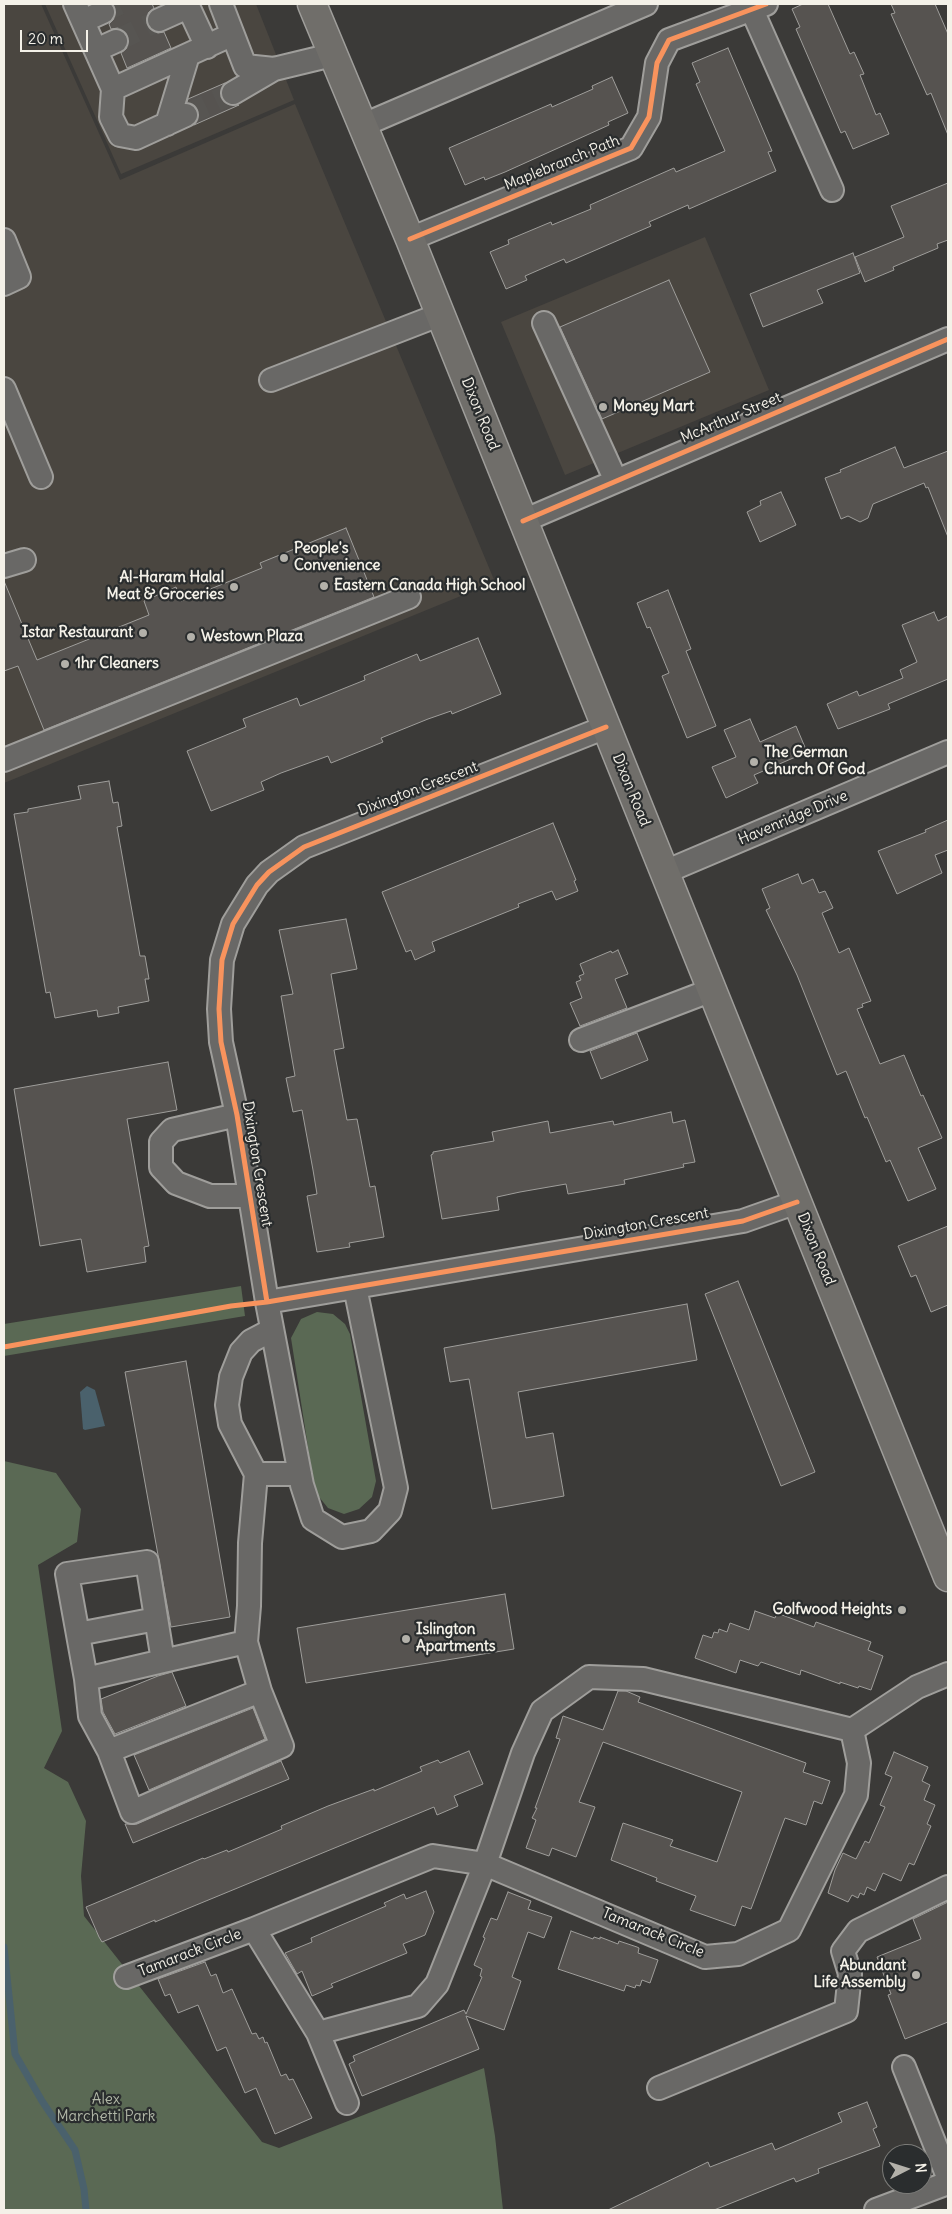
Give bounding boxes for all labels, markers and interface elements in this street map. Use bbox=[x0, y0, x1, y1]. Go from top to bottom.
scale bar bbox=[22, 20, 90, 52]
text: 20 m bbox=[28, 29, 63, 48]
street label: Maplebranch Path bbox=[502, 132, 622, 194]
street label: Dixon Road bbox=[457, 375, 503, 453]
street label: McArthur Street bbox=[678, 389, 784, 447]
place label: Money Mart bbox=[613, 398, 694, 416]
marker: Money Mart bbox=[597, 401, 609, 413]
place label: People's Convenience bbox=[294, 540, 380, 575]
marker: People's Convenience bbox=[278, 552, 290, 564]
place label: Al-Haram Halal Meat & Groceries bbox=[107, 569, 224, 604]
place label: Eastern Canada High School bbox=[334, 577, 525, 595]
marker: Eastern Canada High School bbox=[318, 580, 330, 592]
marker: Al-Haram Halal Meat & Groceries bbox=[228, 581, 240, 593]
place label: Istar Restaurant bbox=[22, 624, 133, 642]
marker: Istar Restaurant bbox=[137, 627, 149, 639]
place label: Westown Plaza bbox=[201, 628, 303, 646]
marker: Westown Plaza bbox=[185, 631, 197, 643]
place label: 1hr Cleaners bbox=[75, 655, 159, 673]
marker: 1hr Cleaners bbox=[59, 658, 71, 670]
place label: The German Church Of God bbox=[764, 744, 865, 779]
street label: Dixon Road bbox=[608, 751, 654, 829]
marker: The German Church Of God bbox=[748, 756, 760, 768]
street label: Dixington Crescent bbox=[356, 758, 480, 820]
street label: Havenridge Drive bbox=[736, 787, 850, 849]
street label: Dixington Crescent bbox=[238, 1100, 276, 1228]
street label: Dixington Crescent bbox=[582, 1204, 710, 1244]
street label: Dixon Road bbox=[793, 1210, 839, 1288]
place label: Golfwood Heights bbox=[773, 1601, 892, 1619]
marker: Golfwood Heights bbox=[896, 1604, 908, 1616]
place label: Islington Apartments bbox=[416, 1621, 496, 1656]
marker: Islington Apartments bbox=[400, 1633, 412, 1645]
street label: Tamarack Circle bbox=[599, 1904, 707, 1962]
street label: Tamarack Circle bbox=[136, 1925, 244, 1981]
place label: Abundant Life Assembly bbox=[814, 1957, 906, 1992]
marker: Abundant Life Assembly bbox=[910, 1969, 922, 1981]
park label: Alex Marchetti Park bbox=[56, 2091, 156, 2126]
north arrow bbox=[882, 2144, 932, 2194]
text: N bbox=[912, 2162, 930, 2173]

